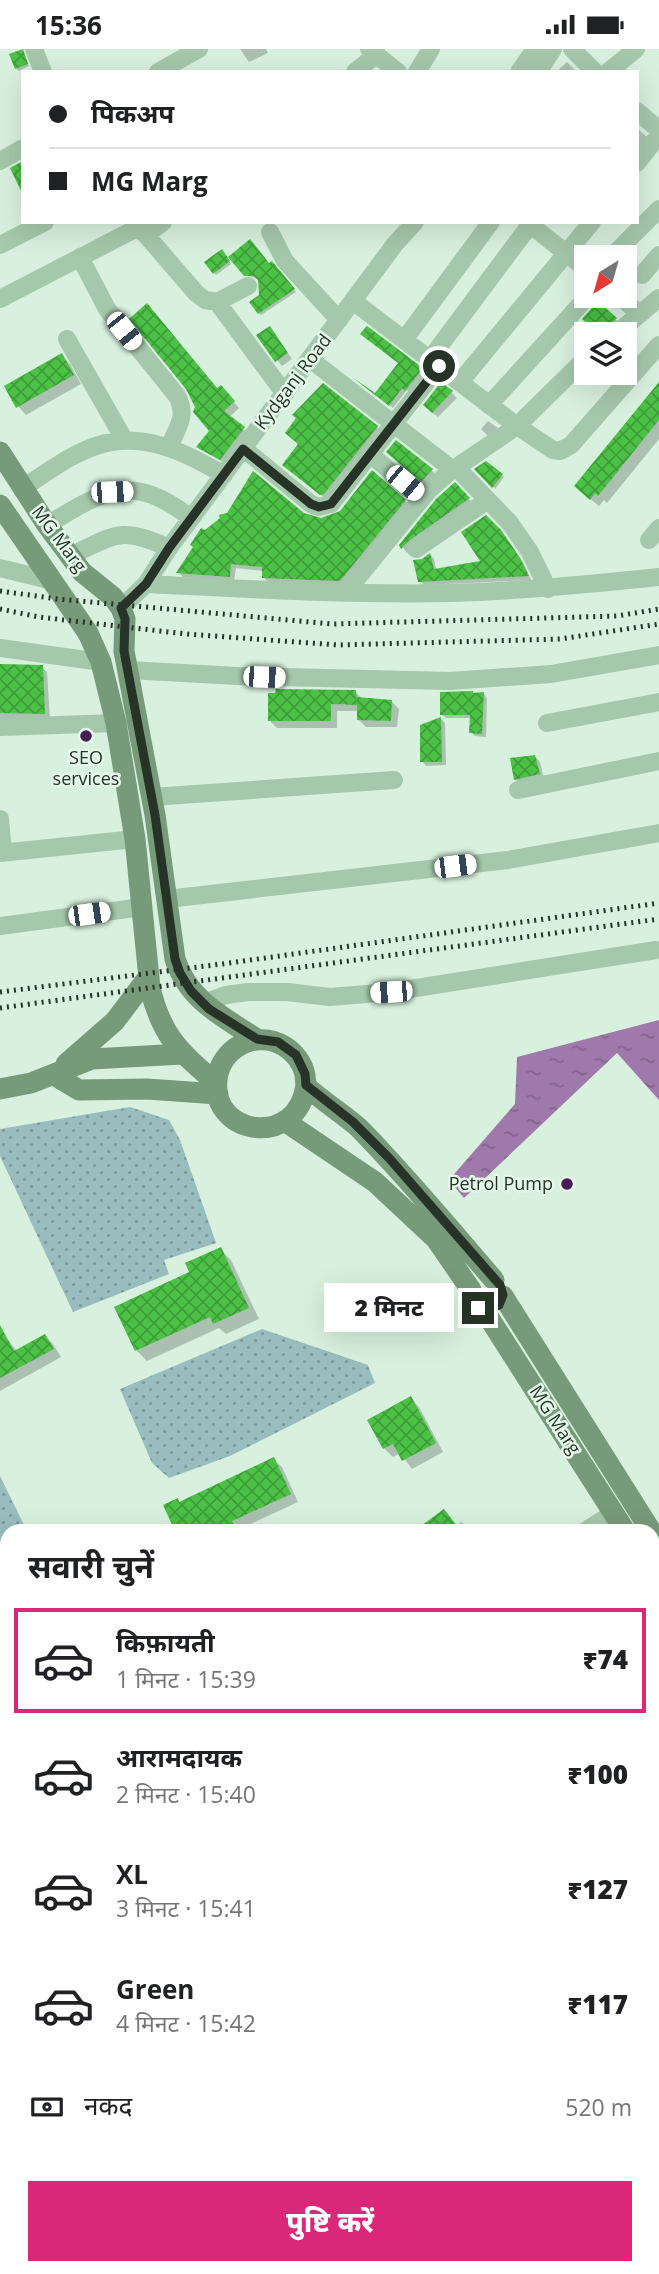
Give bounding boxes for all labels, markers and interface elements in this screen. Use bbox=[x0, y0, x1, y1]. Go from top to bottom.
text: 15:36 bbox=[35, 7, 102, 43]
text: पिकअप bbox=[91, 95, 174, 131]
text: MG Marg bbox=[91, 163, 208, 199]
north arrow bbox=[574, 245, 637, 308]
map controls bbox=[574, 245, 637, 385]
car bbox=[103, 308, 146, 354]
button: layers bbox=[574, 322, 637, 385]
street label: Kydganj Road bbox=[248, 329, 336, 434]
route start bbox=[423, 350, 455, 382]
car bbox=[383, 461, 428, 505]
car bbox=[91, 481, 134, 503]
street label: MG Marg bbox=[27, 500, 93, 577]
car bbox=[243, 666, 286, 688]
marker: SEO services bbox=[78, 728, 94, 744]
place label: SEO services bbox=[53, 745, 119, 790]
car bbox=[433, 853, 478, 879]
car bbox=[67, 901, 112, 927]
car bbox=[370, 980, 413, 1004]
place label: Petrol Pump bbox=[449, 1171, 553, 1195]
marker: Petrol Pump bbox=[559, 1176, 575, 1192]
callout: 2 मिनट bbox=[324, 1283, 454, 1333]
text: 2 मिनट bbox=[355, 1291, 423, 1323]
route end bbox=[462, 1292, 494, 1324]
street label: MG Marg bbox=[525, 1381, 587, 1459]
text: सवारी चुनें bbox=[28, 1544, 154, 1587]
text: किफ़ायती bbox=[116, 1624, 215, 1660]
icon: car bbox=[32, 1629, 95, 1692]
text: ₹74 bbox=[583, 1641, 628, 1677]
text: 1 मिनट · 15:39 bbox=[116, 1663, 256, 1695]
text: आरामदायक bbox=[116, 1739, 242, 1775]
icon: car bbox=[32, 1744, 95, 1807]
text: ₹100 bbox=[567, 1756, 628, 1792]
text: 2 मिनट · 15:40 bbox=[116, 1778, 256, 1810]
text: XL bbox=[116, 1856, 148, 1892]
icon: car bbox=[32, 1859, 95, 1922]
text: ₹127 bbox=[567, 1871, 628, 1907]
text: 3 मिनट · 15:41 bbox=[116, 1892, 256, 1924]
text: Green bbox=[116, 1971, 194, 2007]
icon: car bbox=[32, 1974, 95, 2037]
text: ₹117 bbox=[567, 1986, 628, 2022]
text: 4 मिनट · 15:42 bbox=[116, 2007, 256, 2039]
text: नकद bbox=[84, 2087, 132, 2123]
icon: cash bbox=[28, 2088, 66, 2126]
text: 520 m bbox=[565, 2091, 632, 2123]
button: पुष्टि करें bbox=[28, 2181, 632, 2261]

